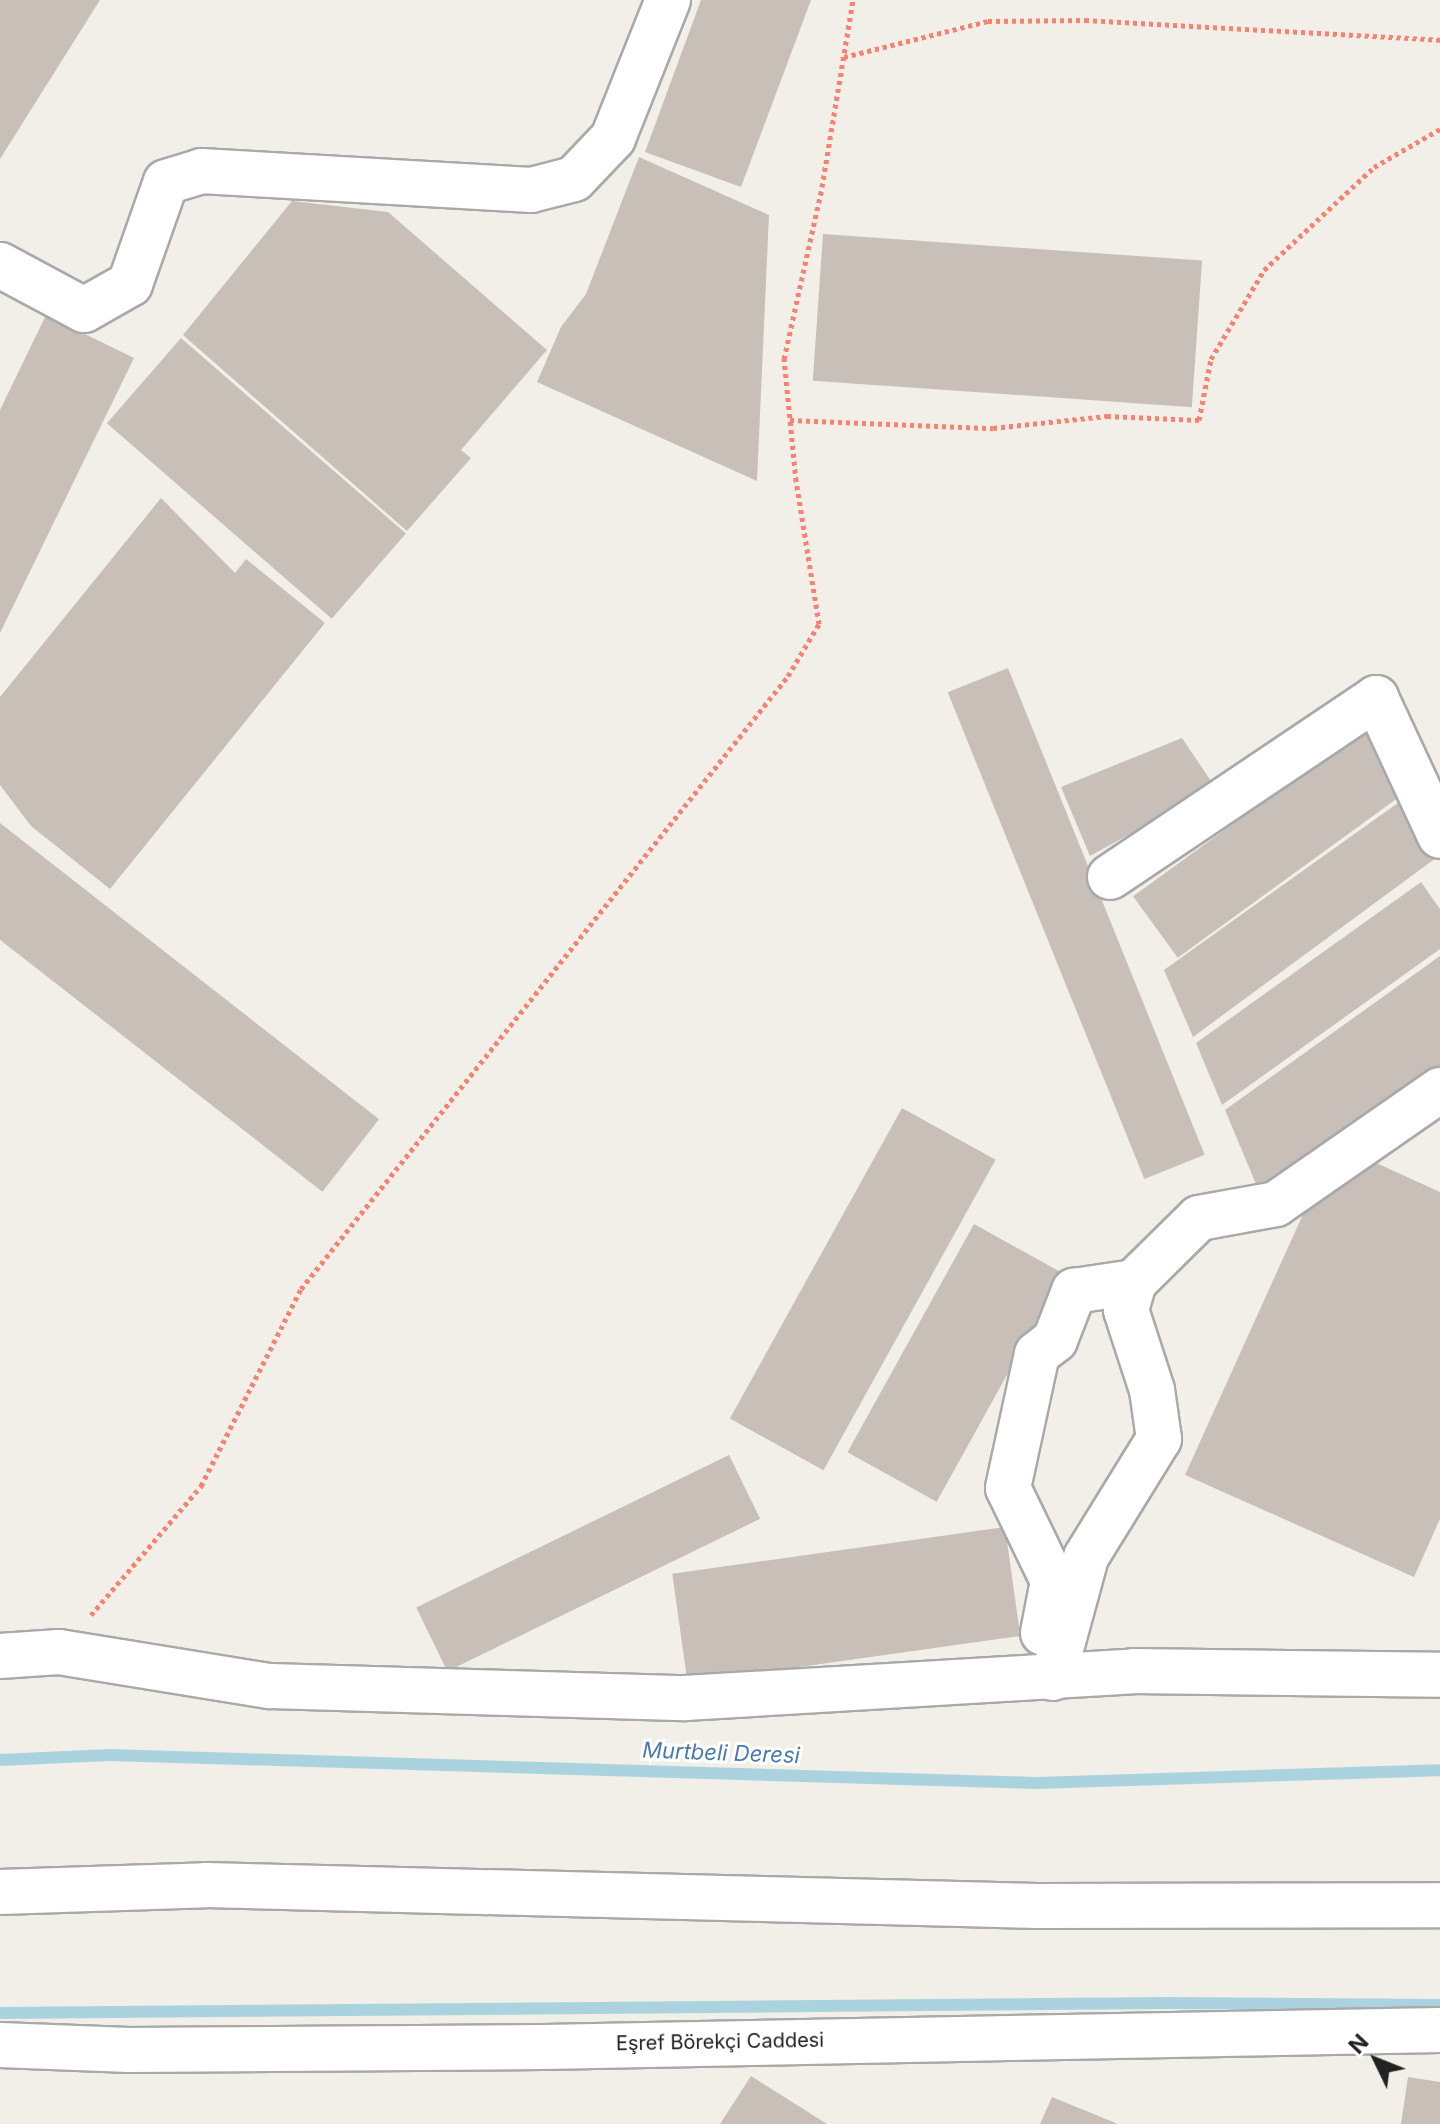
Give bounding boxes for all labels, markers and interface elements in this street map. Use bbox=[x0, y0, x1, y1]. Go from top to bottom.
water label: Murtbeli Deresi bbox=[642, 1737, 800, 1769]
north arrow bbox=[1336, 2020, 1416, 2100]
street label: Eşref Börekçi Caddesi bbox=[616, 2028, 824, 2056]
text: N bbox=[1343, 2029, 1374, 2059]

